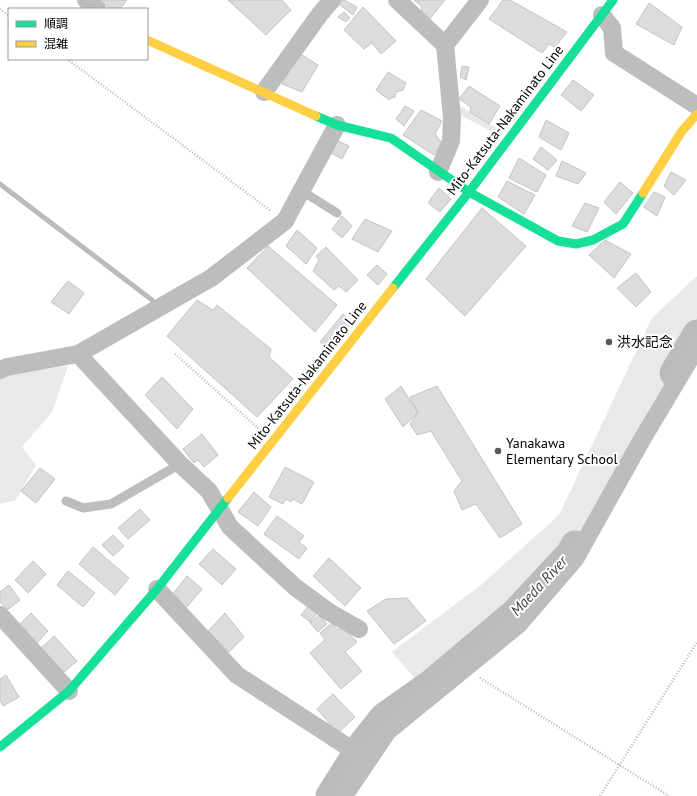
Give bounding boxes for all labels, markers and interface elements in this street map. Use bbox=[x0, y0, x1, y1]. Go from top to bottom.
legend bbox=[8, 8, 148, 60]
text: 順調 bbox=[44, 16, 68, 31]
text: 混雑 bbox=[44, 36, 68, 51]
street label: Mito-Katsuta-Nakaminato Line bbox=[443, 41, 567, 199]
street label: Mito-Katsuta-Nakaminato Line bbox=[243, 297, 371, 453]
place label: 洪水記念 bbox=[617, 333, 673, 351]
marker: 洪水記念 bbox=[604, 337, 614, 347]
place label: Yanakawa Elementary School bbox=[506, 434, 618, 468]
marker: Yanakawa Elementary School bbox=[493, 446, 503, 456]
water label: Maeda River bbox=[506, 551, 572, 620]

